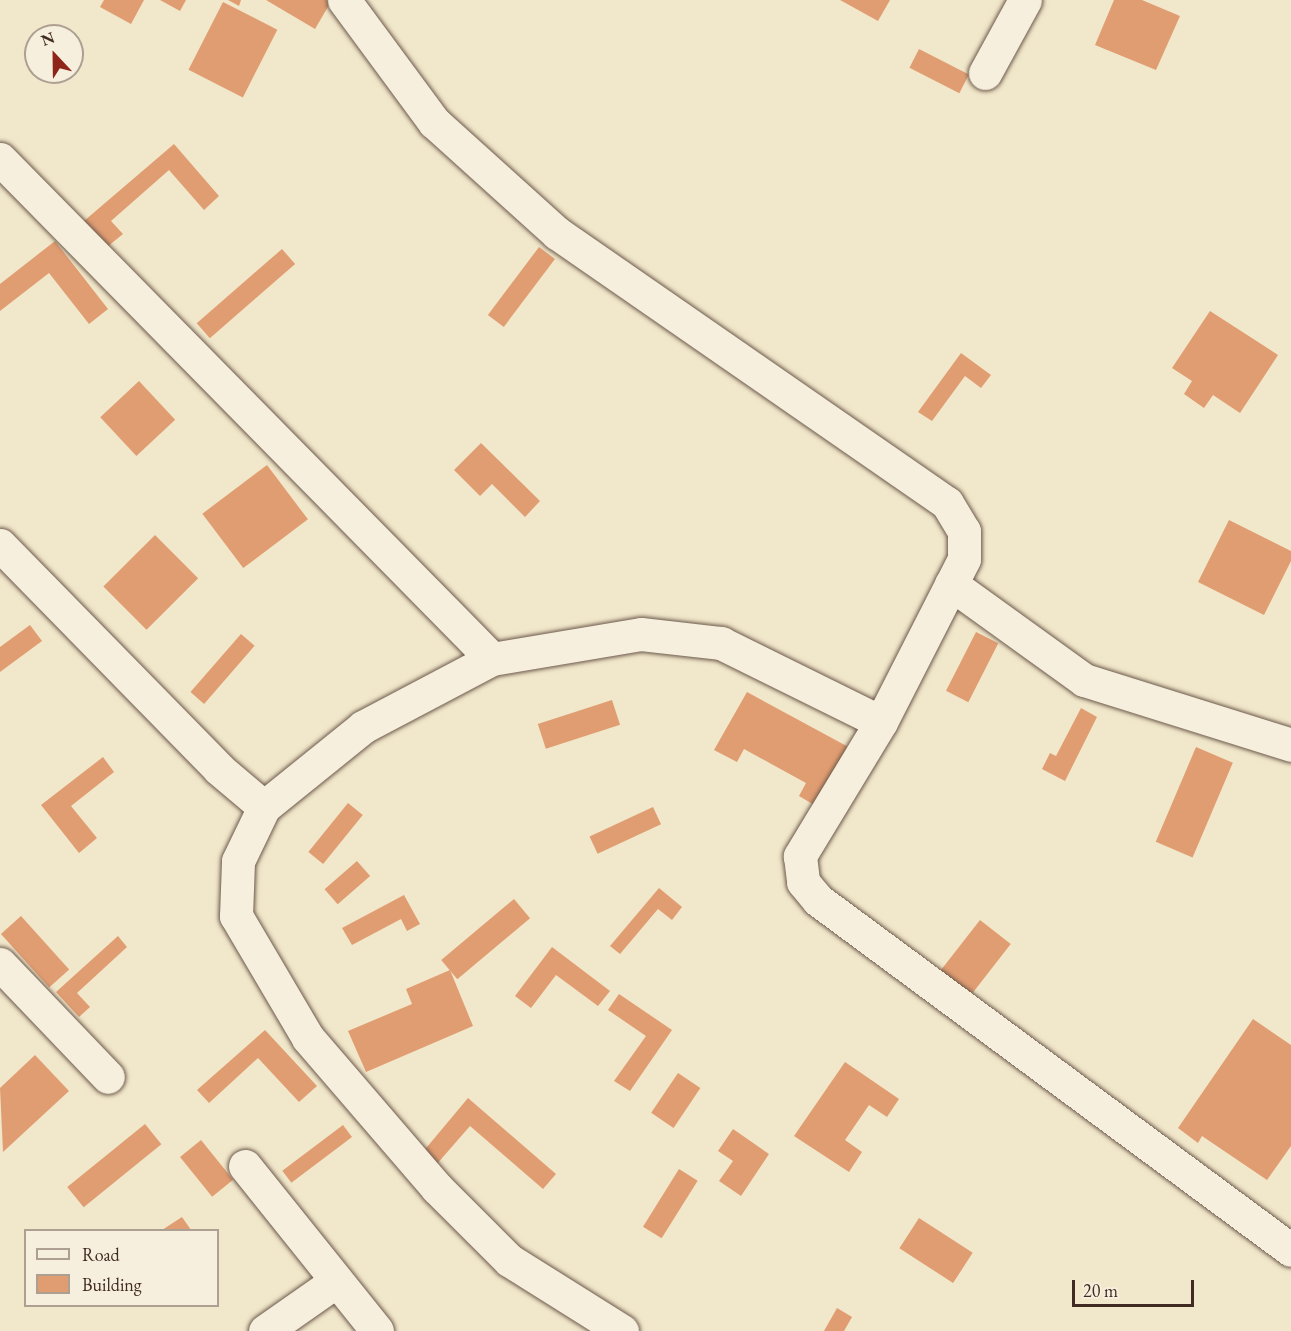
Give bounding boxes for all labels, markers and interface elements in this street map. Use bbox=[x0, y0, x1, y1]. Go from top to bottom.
north arrow bbox=[24, 24, 84, 84]
text: N bbox=[38, 27, 58, 51]
legend bbox=[24, 1229, 219, 1307]
text: Road bbox=[82, 1243, 120, 1266]
scale bar bbox=[1075, 1268, 1196, 1306]
text: Building bbox=[82, 1273, 142, 1296]
text: 20 m bbox=[1083, 1279, 1118, 1302]

